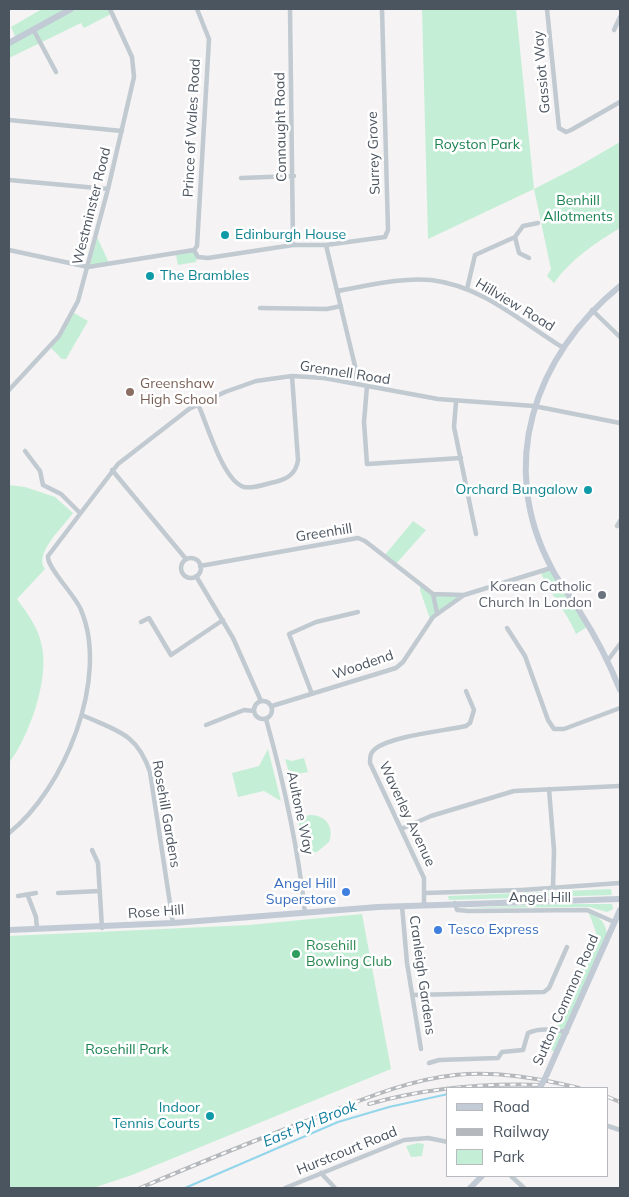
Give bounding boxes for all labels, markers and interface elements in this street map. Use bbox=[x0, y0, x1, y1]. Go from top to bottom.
street label: Gassiot Way bbox=[530, 30, 554, 114]
street label: Prince of Wales Road bbox=[180, 58, 204, 198]
street label: Connaught Road bbox=[272, 72, 290, 182]
street label: Surrey Grove bbox=[364, 111, 384, 195]
park label: Royston Park bbox=[434, 137, 520, 153]
street label: Westminster Road bbox=[69, 146, 115, 266]
park label: Benhill Allotments bbox=[543, 193, 613, 226]
place label: Edinburgh House bbox=[235, 227, 346, 243]
marker: Edinburgh House bbox=[219, 229, 231, 241]
place label: The Brambles bbox=[160, 268, 249, 284]
marker: The Brambles bbox=[144, 270, 156, 282]
street label: Hillview Road bbox=[472, 275, 558, 335]
street label: Grennell Road bbox=[298, 358, 392, 388]
place label: Greenshaw High School bbox=[140, 376, 218, 408]
marker: Greenshaw High School bbox=[124, 386, 136, 398]
place label: Orchard Bungalow bbox=[456, 482, 578, 498]
marker: Orchard Bungalow bbox=[582, 484, 594, 496]
street label: Greenhill bbox=[295, 520, 353, 546]
place label: Korean Catholic Church In London bbox=[479, 579, 592, 612]
marker: Korean Catholic Church In London bbox=[596, 589, 608, 601]
street label: Woodend bbox=[330, 647, 396, 683]
street label: Rosehill Gardens bbox=[148, 759, 184, 869]
street label: Waverley Avenue bbox=[375, 759, 439, 869]
street label: Aultone Way bbox=[283, 770, 317, 856]
place label: Angel Hill Superstore bbox=[266, 876, 336, 909]
marker: Angel Hill Superstore bbox=[340, 886, 352, 898]
street label: Angel Hill bbox=[509, 890, 571, 906]
street label: Rose Hill bbox=[127, 902, 185, 922]
street label: Cranleigh Gardens bbox=[405, 914, 439, 1036]
place label: Tesco Express bbox=[448, 922, 539, 938]
marker: Tesco Express bbox=[432, 924, 444, 936]
street label: Sutton Common Road bbox=[529, 932, 603, 1068]
place label: Rosehill Bowling Club bbox=[306, 938, 392, 970]
marker: Rosehill Bowling Club bbox=[290, 948, 302, 960]
park label: Rosehill Park bbox=[85, 1042, 169, 1058]
legend bbox=[446, 1087, 609, 1177]
water label: East Pyl Brook bbox=[260, 1097, 360, 1151]
text: Road bbox=[493, 1097, 530, 1116]
place label: Indoor Tennis Courts bbox=[112, 1100, 200, 1132]
marker: Indoor Tennis Courts bbox=[204, 1110, 216, 1122]
text: Railway bbox=[493, 1122, 549, 1141]
street label: Hurstcourt Road bbox=[294, 1123, 400, 1179]
text: Park bbox=[493, 1147, 525, 1166]

